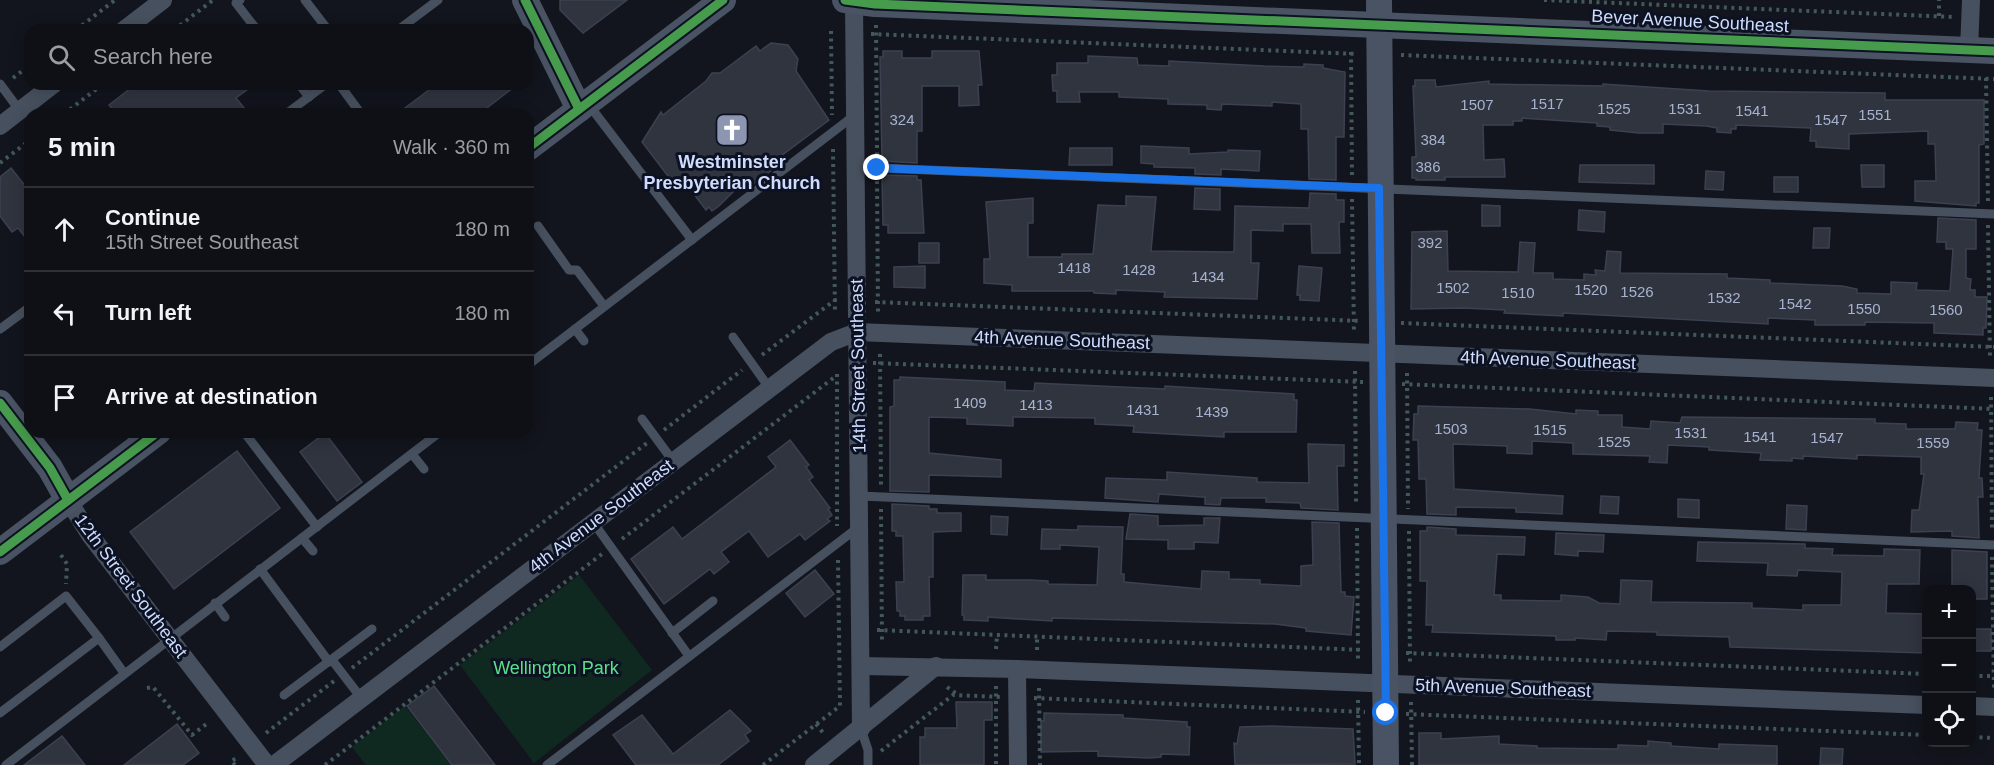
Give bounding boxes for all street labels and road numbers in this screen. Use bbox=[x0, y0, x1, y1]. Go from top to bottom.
street label: Bever Avenue Southeast bbox=[1591, 6, 1789, 36]
street label: 14th Street Southeast bbox=[846, 279, 870, 453]
street label: 4th Avenue Southeast bbox=[974, 327, 1150, 353]
street label: 4th Avenue Southeast bbox=[1460, 347, 1636, 373]
street label: 4th Avenue Southeast bbox=[525, 455, 677, 577]
street label: 12th Street Southeast bbox=[71, 510, 191, 662]
street label: 5th Avenue Southeast bbox=[1415, 675, 1591, 701]

